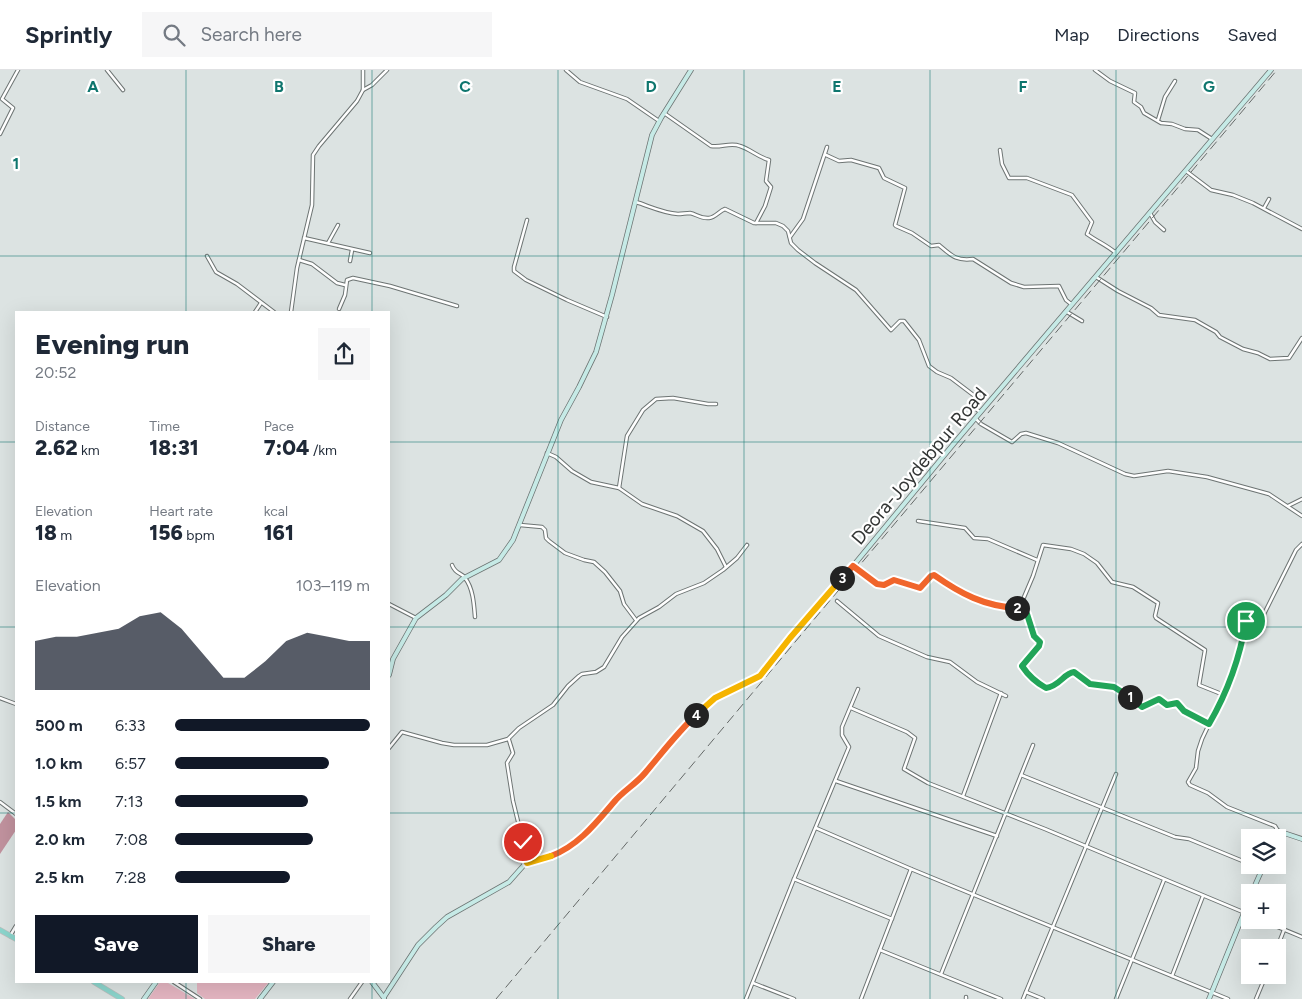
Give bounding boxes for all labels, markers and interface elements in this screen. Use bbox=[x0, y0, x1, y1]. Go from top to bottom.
search box bbox=[142, 12, 492, 57]
text: Sprintly bbox=[25, 20, 112, 49]
icon: search bbox=[160, 21, 188, 49]
text: Search here bbox=[200, 23, 302, 46]
text: Map bbox=[1054, 24, 1089, 46]
text: Directions bbox=[1117, 24, 1199, 46]
text: Saved bbox=[1227, 24, 1277, 46]
text: A bbox=[87, 77, 99, 96]
text: B bbox=[274, 77, 284, 96]
text: C bbox=[459, 77, 471, 96]
text: D bbox=[645, 77, 657, 96]
text: E bbox=[832, 77, 842, 96]
text: F bbox=[1019, 77, 1028, 96]
text: G bbox=[1203, 77, 1215, 96]
text: 1 bbox=[13, 154, 19, 173]
text: Evening run bbox=[35, 327, 189, 361]
button: share bbox=[318, 328, 370, 380]
text: 20:52 bbox=[35, 363, 76, 382]
street label: Deora-Joydebpur Road bbox=[847, 383, 991, 549]
text: Distance bbox=[35, 418, 90, 435]
text: Time bbox=[149, 418, 180, 435]
text: Pace bbox=[264, 418, 294, 435]
text: 2.62 bbox=[35, 435, 78, 460]
text: 18:31 bbox=[149, 435, 199, 460]
text: 7:04 bbox=[264, 435, 309, 460]
text: km bbox=[78, 442, 100, 459]
text: /km bbox=[309, 442, 337, 459]
text: Elevation bbox=[35, 503, 93, 520]
text: Heart rate bbox=[149, 503, 213, 520]
text: kcal bbox=[264, 503, 288, 520]
text: 18 bbox=[35, 520, 57, 545]
text: 156 bbox=[149, 520, 183, 545]
text: 161 bbox=[264, 520, 294, 545]
text: m bbox=[57, 527, 72, 544]
text: bpm bbox=[183, 527, 215, 544]
pin: 3 bbox=[830, 566, 854, 590]
text: 3 bbox=[839, 570, 846, 587]
text: Elevation bbox=[35, 576, 101, 595]
text: 103–119 m bbox=[296, 576, 370, 595]
pin: 2 bbox=[1004, 596, 1030, 620]
text: 2 bbox=[1013, 600, 1022, 617]
pin bbox=[1225, 600, 1267, 642]
icon: arrive bbox=[1232, 607, 1260, 635]
pin: 1 bbox=[1118, 684, 1142, 710]
text: 1 bbox=[1128, 689, 1133, 706]
pin: 4 bbox=[684, 702, 708, 728]
text: 4 bbox=[692, 707, 701, 724]
text: 500 m bbox=[35, 716, 83, 735]
text: 6:33 bbox=[115, 716, 146, 735]
text: 1.0 km bbox=[35, 754, 82, 773]
text: 6:57 bbox=[115, 754, 146, 773]
text: 1.5 km bbox=[35, 792, 81, 811]
text: 7:13 bbox=[115, 792, 143, 811]
pin bbox=[502, 821, 544, 863]
icon: check bbox=[509, 828, 537, 856]
map controls bbox=[1241, 829, 1286, 984]
button: layers bbox=[1241, 829, 1286, 874]
text: 2.0 km bbox=[35, 830, 85, 849]
text: 7:08 bbox=[115, 830, 148, 849]
text: 2.5 km bbox=[35, 868, 84, 887]
text: 7:28 bbox=[115, 868, 146, 887]
button: + bbox=[1241, 884, 1286, 929]
button: Save bbox=[35, 915, 198, 973]
button: Share bbox=[208, 915, 370, 973]
button: − bbox=[1241, 939, 1286, 984]

